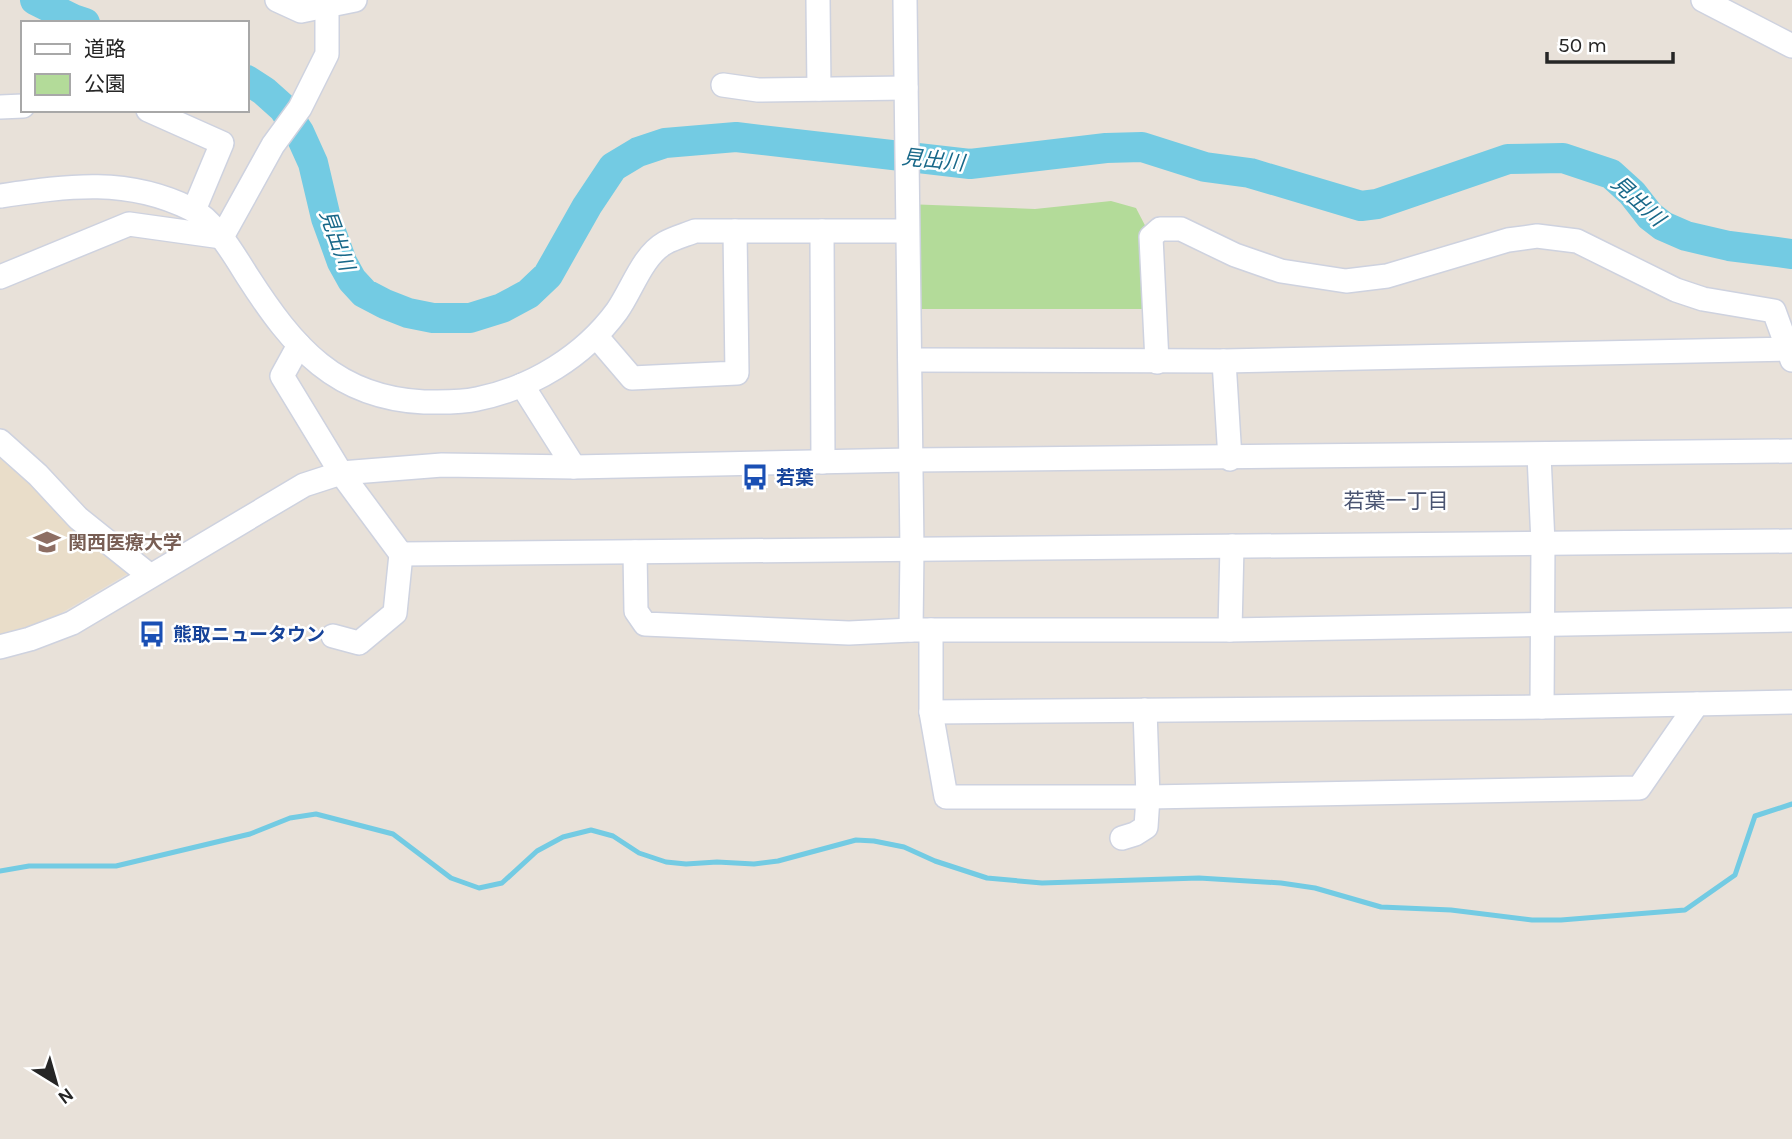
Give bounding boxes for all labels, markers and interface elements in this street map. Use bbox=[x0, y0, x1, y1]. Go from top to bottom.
legend bbox=[21, 21, 248, 112]
scale bar bbox=[1547, 21, 1673, 65]
text: 50 m bbox=[1558, 33, 1607, 57]
text: 道路 bbox=[84, 37, 126, 61]
text: 公園 bbox=[84, 72, 126, 96]
water label: 見出川 bbox=[900, 145, 968, 175]
water label: 見出川 bbox=[1607, 171, 1671, 232]
water label: 見出川 bbox=[315, 206, 360, 276]
bus stop icon: 若葉 bbox=[740, 462, 770, 492]
place label: 若葉 bbox=[776, 467, 814, 489]
district label: 若葉一丁目 bbox=[1344, 489, 1449, 513]
school or university icon: 関西医療大学 bbox=[32, 527, 62, 557]
place label: 関西医療大学 bbox=[68, 532, 182, 554]
bus stop icon: 熊取ニュータウン bbox=[137, 619, 167, 649]
place label: 熊取ニュータウン bbox=[173, 624, 325, 646]
north arrow bbox=[21, 1048, 91, 1118]
text: N bbox=[54, 1083, 78, 1109]

